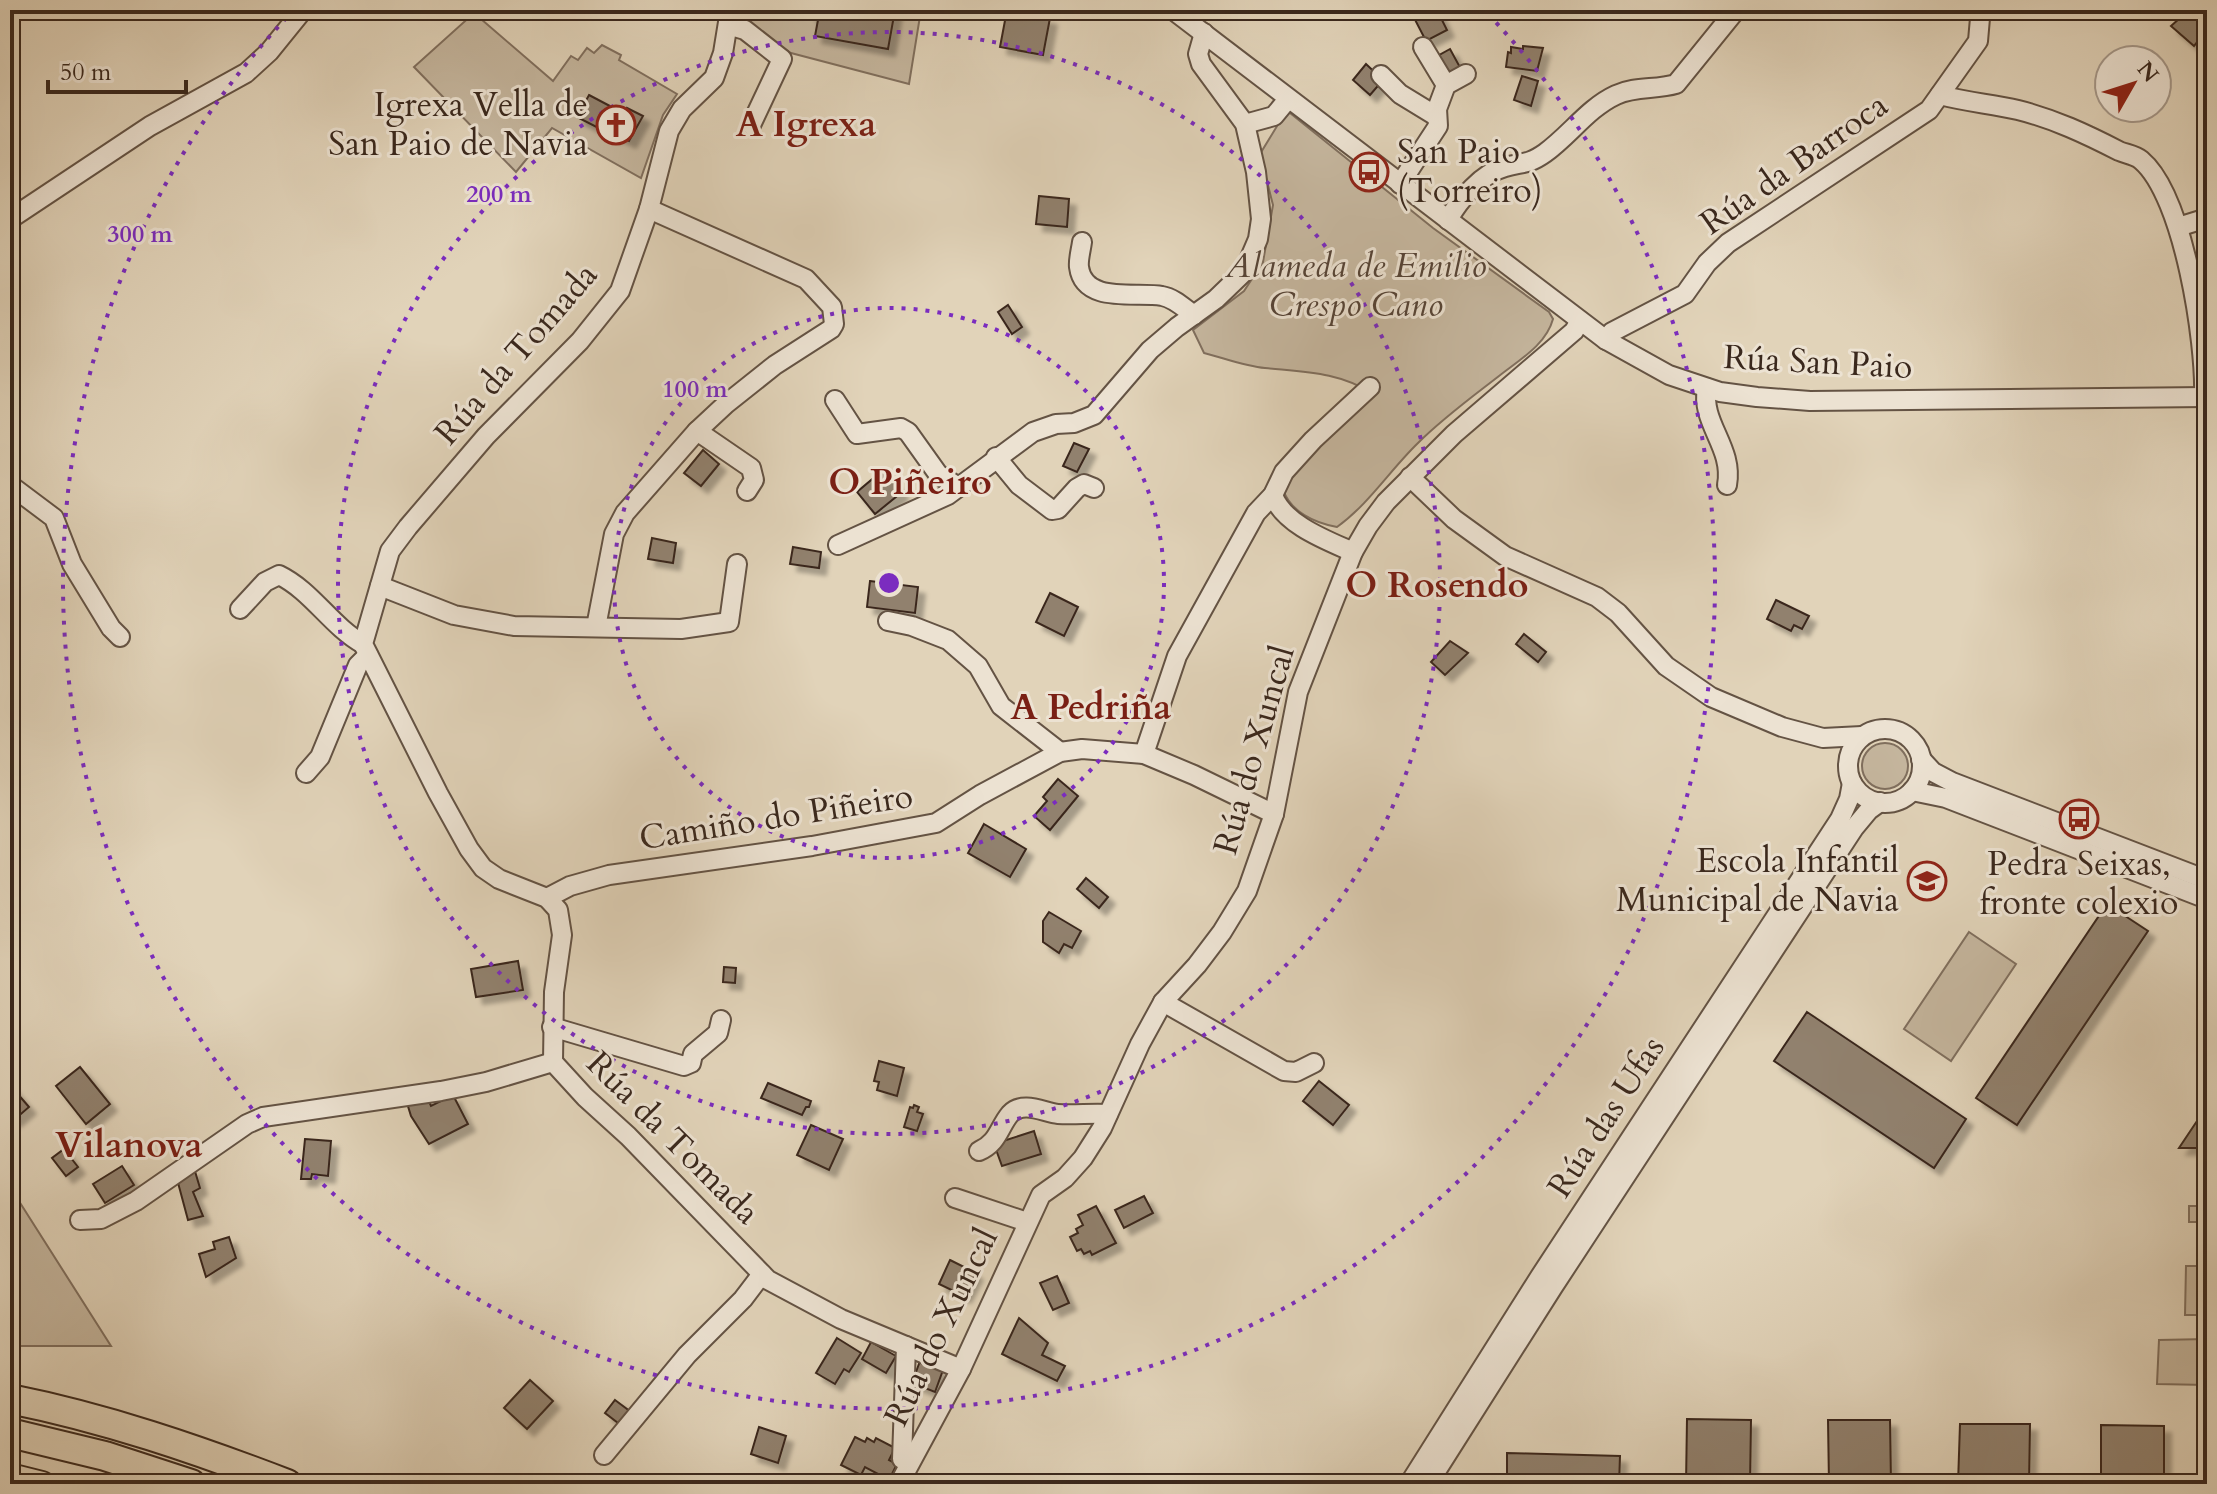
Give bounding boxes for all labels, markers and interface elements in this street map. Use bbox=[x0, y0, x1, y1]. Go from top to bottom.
scale bar bbox=[48, 44, 186, 94]
north arrow bbox=[2093, 44, 2173, 124]
text: N bbox=[2130, 55, 2165, 89]
text: 50 m bbox=[60, 56, 112, 89]
place label: Igrexa Vella de San Paio de Navia bbox=[328, 82, 588, 167]
street label: Rúa da Barroca bbox=[1691, 82, 1897, 246]
district label: A Igrexa bbox=[736, 100, 876, 149]
church icon: Igrexa Vella de San Paio de Navia bbox=[595, 104, 637, 146]
place label: San Paio (Torreiro) bbox=[1397, 129, 1542, 214]
bus stop icon: San Paio (Torreiro) bbox=[1348, 151, 1390, 193]
text: 200 m bbox=[466, 178, 533, 211]
text: 300 m bbox=[107, 218, 174, 251]
park label: Alameda de Emilio Crespo Cano bbox=[1224, 243, 1487, 328]
street label: Rúa da Tomada bbox=[424, 253, 608, 455]
street label: Rúa San Paio bbox=[1722, 334, 1914, 390]
text: 100 m bbox=[662, 373, 729, 406]
district label: O Piñeiro bbox=[828, 458, 992, 507]
district label: O Rosendo bbox=[1345, 561, 1529, 610]
centre of rings bbox=[875, 569, 903, 597]
street label: Rúa do Xuncal bbox=[1202, 640, 1306, 860]
district label: A Pedriña bbox=[1011, 683, 1171, 732]
street label: Camiño do Piñeiro bbox=[636, 773, 916, 861]
bus stop icon: Pedra Seixas, fronte colexio bbox=[2058, 798, 2100, 840]
place label: Escola Infantil Municipal de Navia bbox=[1616, 838, 1899, 923]
place label: Pedra Seixas, fronte colexio bbox=[1980, 841, 2178, 926]
school or university icon: Escola Infantil Municipal de Navia bbox=[1906, 860, 1948, 902]
street label: Rúa das Ufas bbox=[1537, 1028, 1675, 1206]
street label: Rúa da Tomada bbox=[576, 1041, 770, 1235]
district label: Vilanova bbox=[55, 1121, 203, 1170]
street label: Rúa do Xuncal bbox=[873, 1220, 1009, 1434]

